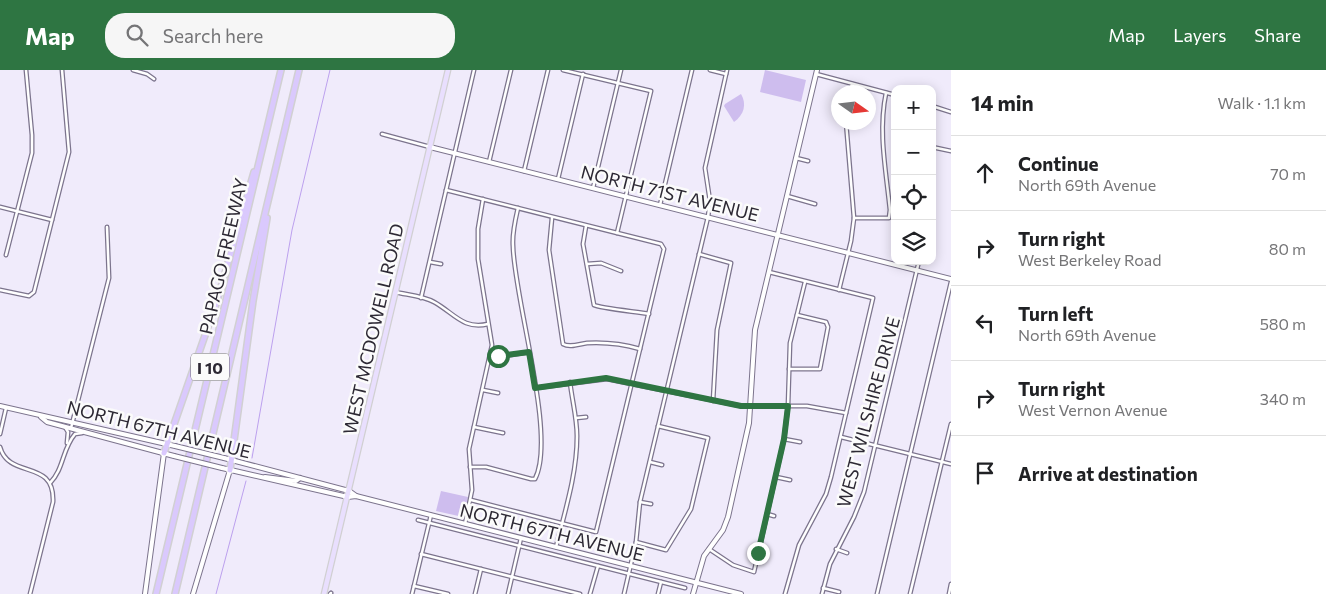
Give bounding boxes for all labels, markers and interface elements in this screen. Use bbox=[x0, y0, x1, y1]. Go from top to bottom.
search box bbox=[105, 13, 455, 58]
text: Map bbox=[25, 21, 75, 50]
icon: search bbox=[123, 21, 151, 49]
text: Search here bbox=[163, 24, 263, 47]
text: Map bbox=[1108, 24, 1145, 46]
text: Layers bbox=[1173, 24, 1226, 46]
text: Share bbox=[1254, 24, 1301, 46]
north arrow bbox=[831, 85, 876, 130]
map controls bbox=[891, 85, 936, 265]
button: + bbox=[891, 85, 936, 130]
text: 14 min bbox=[971, 90, 1034, 115]
text: Walk · 1.1 km bbox=[1218, 93, 1306, 112]
button: − bbox=[891, 130, 936, 175]
text: Continue bbox=[1018, 152, 1098, 175]
icon: ahead bbox=[971, 159, 999, 187]
street label: NORTH 71ST AVENUE bbox=[579, 160, 761, 226]
text: 70 m bbox=[1270, 164, 1306, 183]
street label: PAPAGO FREEWAY bbox=[194, 175, 252, 336]
button: locate bbox=[891, 175, 936, 220]
text: North 69th Avenue bbox=[1018, 175, 1156, 194]
button: layers bbox=[891, 220, 936, 265]
street label: WEST MCDOWELL ROAD bbox=[338, 221, 408, 437]
text: Turn right bbox=[1018, 227, 1105, 250]
icon: right bbox=[971, 234, 999, 262]
text: 80 m bbox=[1269, 239, 1306, 258]
text: West Berkeley Road bbox=[1018, 250, 1161, 269]
text: Turn left bbox=[1018, 302, 1093, 325]
icon: left bbox=[971, 309, 999, 337]
street label: WEST WILSHIRE DRIVE bbox=[832, 314, 904, 510]
text: 580 m bbox=[1260, 314, 1306, 333]
text: North 69th Avenue bbox=[1018, 325, 1156, 344]
route start bbox=[487, 345, 510, 368]
road number: I 10 bbox=[191, 354, 229, 380]
text: Turn right bbox=[1018, 377, 1105, 400]
icon: right bbox=[971, 384, 999, 412]
text: 340 m bbox=[1260, 389, 1306, 408]
street label: NORTH 67TH AVENUE bbox=[65, 395, 253, 463]
text: West Vernon Avenue bbox=[1018, 400, 1168, 419]
icon: arrive bbox=[971, 459, 999, 487]
text: Arrive at destination bbox=[1018, 462, 1198, 485]
street label: NORTH 67TH AVENUE bbox=[458, 498, 646, 566]
route end bbox=[747, 542, 770, 565]

